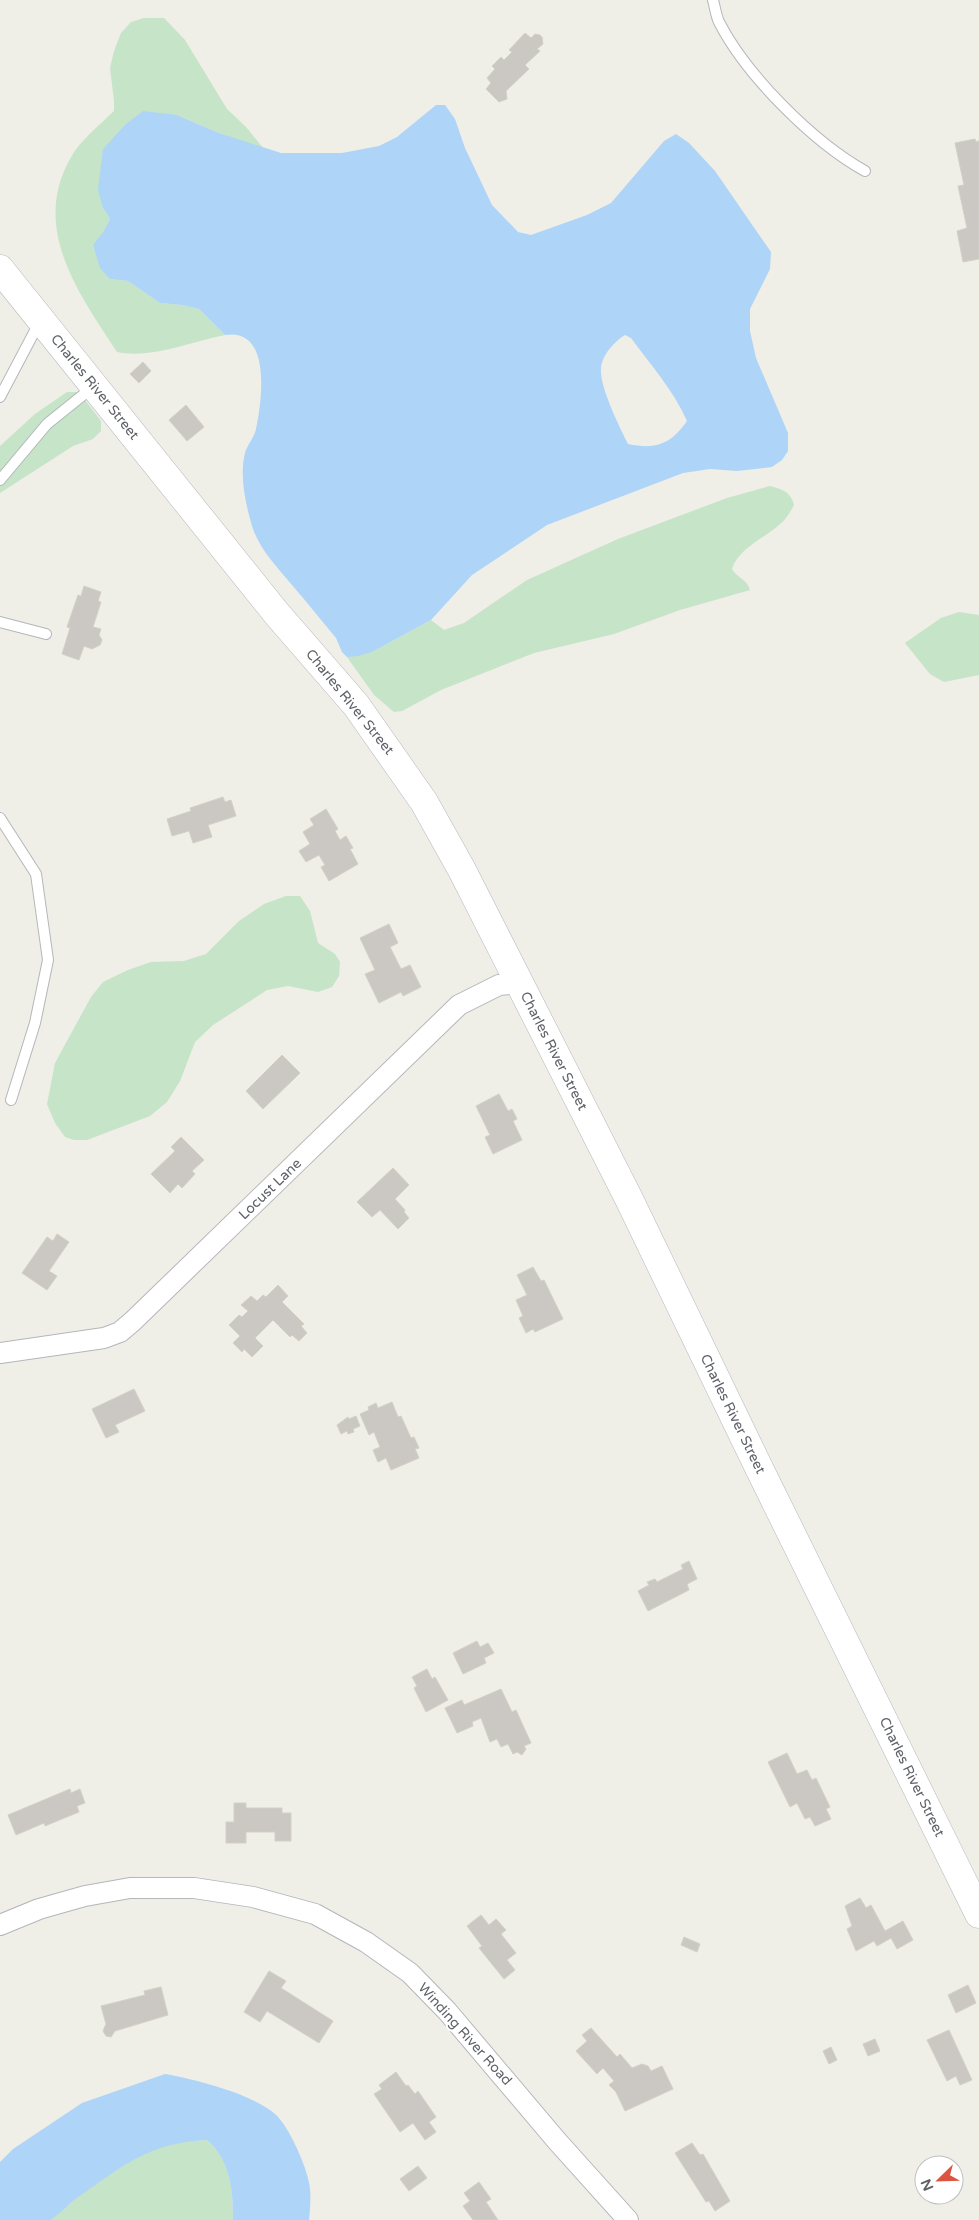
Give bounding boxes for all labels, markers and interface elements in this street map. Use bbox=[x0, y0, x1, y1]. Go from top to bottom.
street label: Charles River Street bbox=[47, 331, 143, 444]
street label: Charles River Street bbox=[302, 646, 398, 759]
street label: Charles River Street bbox=[517, 989, 592, 1114]
street label: Locust Lane bbox=[235, 1155, 305, 1223]
street label: Charles River Street bbox=[697, 1351, 770, 1477]
street label: Charles River Street bbox=[876, 1714, 949, 1840]
street label: Winding River Road bbox=[414, 1979, 516, 2089]
north arrow bbox=[914, 2155, 964, 2205]
text: N bbox=[917, 2176, 938, 2193]

